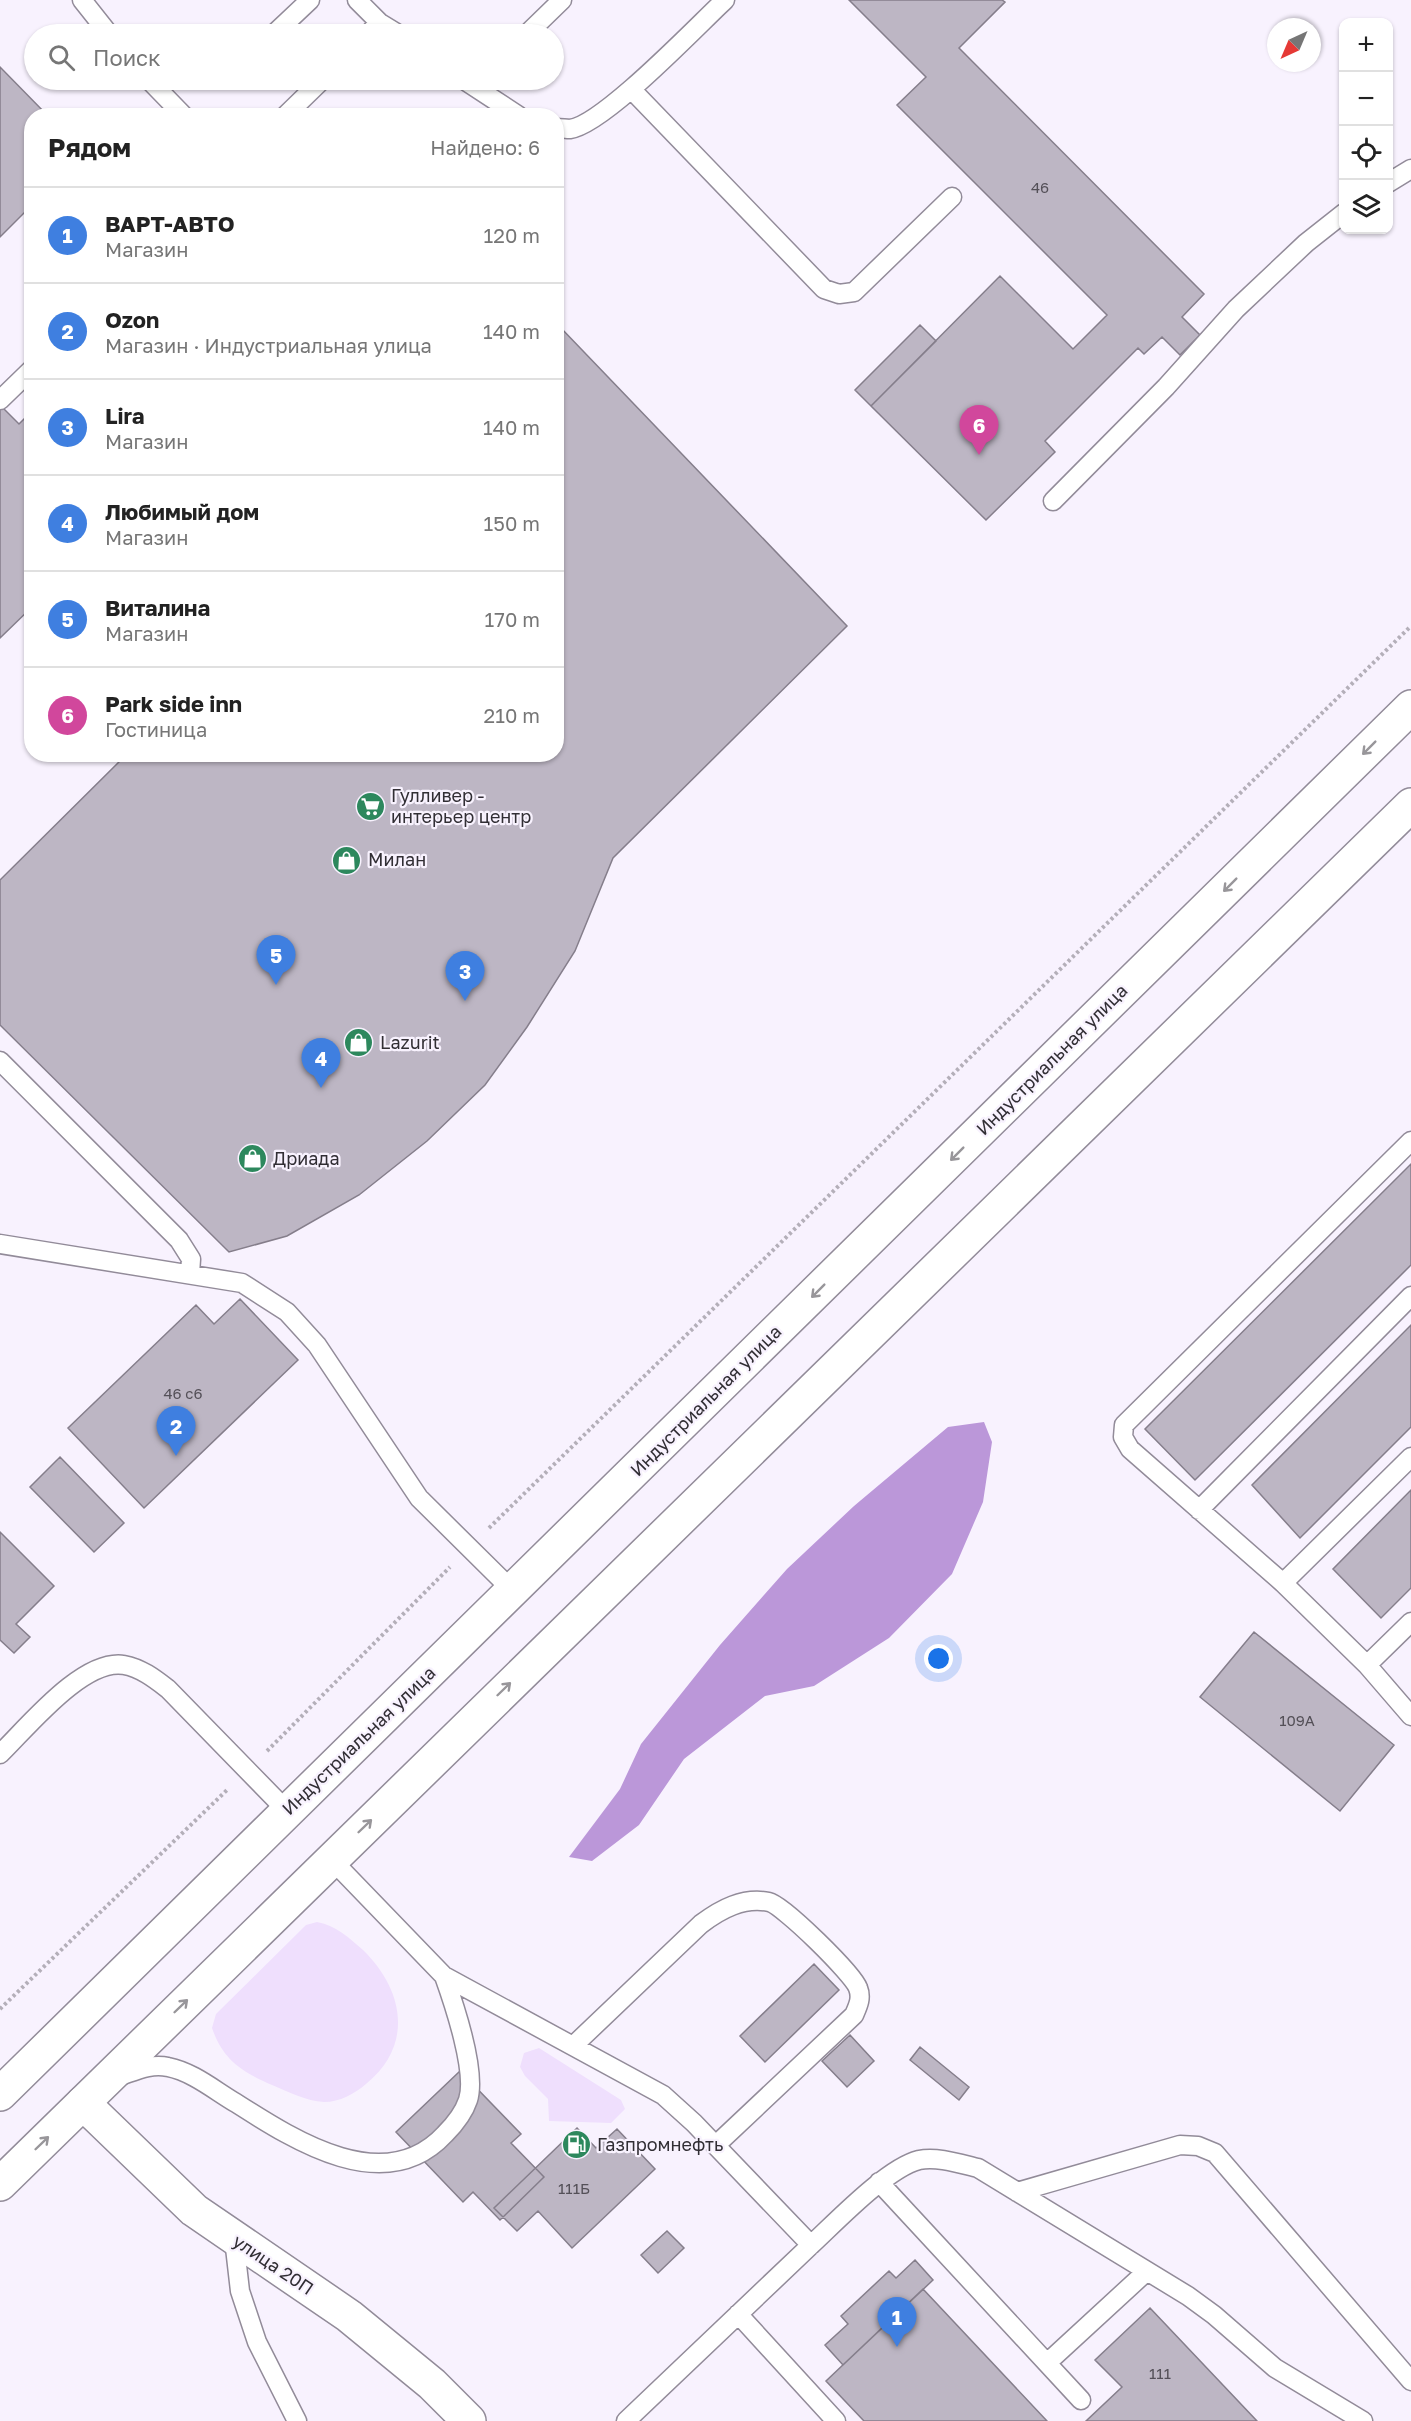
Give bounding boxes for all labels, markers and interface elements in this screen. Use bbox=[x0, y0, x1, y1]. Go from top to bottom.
north arrow bbox=[1267, 18, 1321, 72]
map controls bbox=[1339, 18, 1393, 234]
button: + bbox=[1339, 18, 1393, 72]
search box bbox=[24, 24, 564, 90]
icon: search bbox=[45, 41, 78, 74]
text: Поиск bbox=[93, 44, 161, 71]
button: − bbox=[1339, 72, 1393, 126]
button: locate bbox=[1339, 126, 1393, 180]
text: Рядом bbox=[48, 132, 131, 163]
text: Найдено: 6 bbox=[430, 135, 540, 159]
house number: 46 bbox=[1031, 178, 1049, 196]
button: layers bbox=[1339, 180, 1393, 234]
text: ВАРТ-АВТО bbox=[105, 210, 235, 237]
text: 1 bbox=[62, 223, 73, 247]
text: 120 m bbox=[484, 223, 540, 247]
text: Магазин bbox=[105, 237, 189, 261]
text: Ozon bbox=[105, 306, 159, 333]
text: 2 bbox=[61, 319, 74, 343]
text: 140 m bbox=[483, 319, 540, 343]
text: Магазин · Индустриальная улица bbox=[105, 333, 432, 357]
text: Lira bbox=[105, 402, 145, 429]
pin: 6 bbox=[960, 406, 998, 455]
text: 3 bbox=[61, 415, 74, 439]
text: 140 m bbox=[483, 415, 540, 439]
text: Магазин bbox=[105, 429, 189, 453]
text: Любимый дом bbox=[105, 498, 259, 525]
text: 4 bbox=[61, 511, 74, 535]
text: 150 m bbox=[484, 511, 540, 535]
text: Магазин bbox=[105, 525, 189, 549]
text: Виталина bbox=[105, 594, 210, 621]
text: 5 bbox=[61, 607, 74, 631]
text: 170 m bbox=[485, 607, 540, 631]
text: Магазин bbox=[105, 621, 189, 645]
text: Park side inn bbox=[105, 690, 242, 717]
text: 6 bbox=[61, 703, 74, 727]
text: 210 m bbox=[484, 703, 540, 727]
text: Гостиница bbox=[105, 717, 207, 741]
one-way arrow bbox=[1362, 741, 1377, 755]
place label: Гулливер - интерьер центр bbox=[391, 784, 531, 827]
supermarket icon: Гулливер - интерьер центр bbox=[354, 790, 386, 822]
shop icon: Милан bbox=[331, 844, 363, 876]
place label: Милан bbox=[368, 848, 426, 870]
one-way arrow bbox=[1223, 877, 1238, 892]
pin: 5 bbox=[256, 936, 296, 985]
pin: 3 bbox=[446, 952, 484, 1001]
street label: Индустриальная улица bbox=[971, 979, 1131, 1139]
shop icon: Lazurit bbox=[343, 1027, 375, 1059]
place label: Lazurit bbox=[380, 1031, 440, 1053]
pin: 4 bbox=[302, 1038, 340, 1088]
shop icon: Дриада bbox=[236, 1143, 268, 1175]
place label: Дриада bbox=[273, 1147, 340, 1169]
one-way arrow bbox=[949, 1147, 964, 1162]
one-way arrow bbox=[810, 1284, 825, 1298]
street label: Индустриальная улица bbox=[625, 1320, 785, 1480]
house number: 46 с6 bbox=[163, 1384, 203, 1402]
pin: 2 bbox=[156, 1406, 195, 1456]
your location bbox=[924, 1644, 953, 1673]
street label: Индустриальная улица bbox=[277, 1661, 440, 1819]
one-way arrow bbox=[497, 1682, 512, 1697]
house number: 109А bbox=[1279, 1711, 1315, 1729]
one-way arrow bbox=[358, 1819, 373, 1833]
one-way arrow bbox=[173, 1999, 188, 2014]
fuel station icon: Газпромнефть bbox=[560, 2129, 592, 2161]
place label: Газпромнефть bbox=[597, 2133, 723, 2155]
one-way arrow bbox=[34, 2136, 49, 2150]
house number: 111Б bbox=[558, 2179, 590, 2197]
street label: улица 20П bbox=[229, 2229, 318, 2299]
pin: 1 bbox=[878, 2298, 916, 2347]
house number: 111 bbox=[1149, 2364, 1171, 2382]

